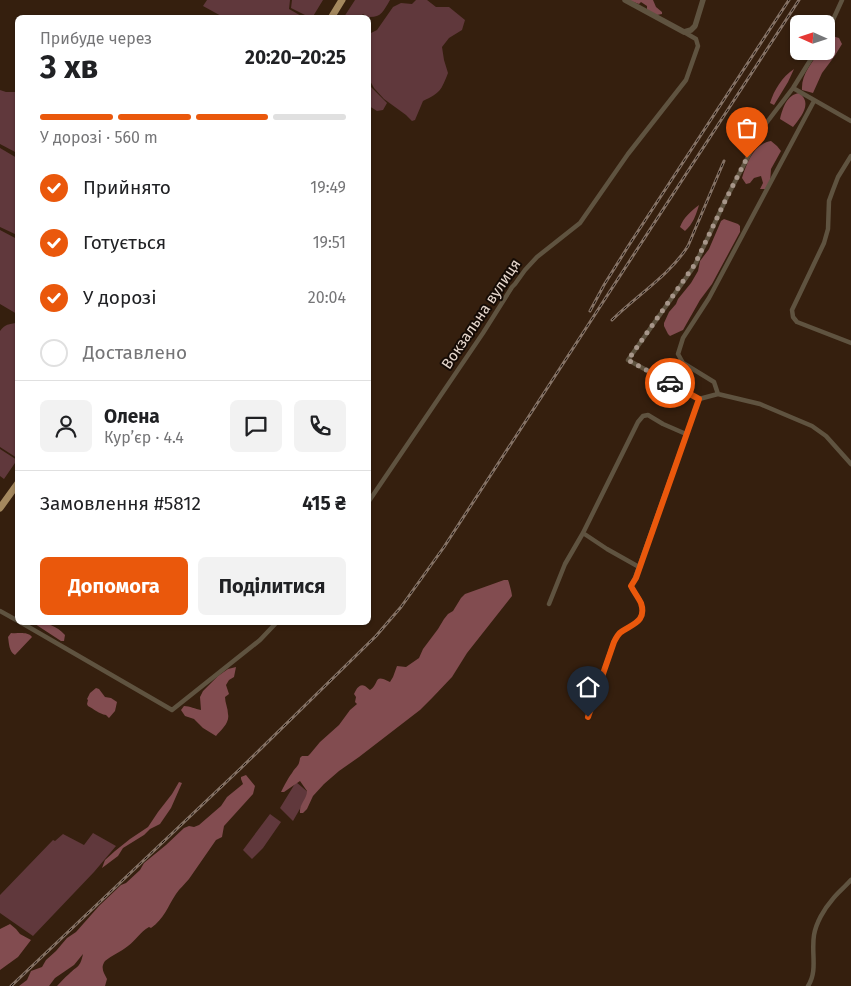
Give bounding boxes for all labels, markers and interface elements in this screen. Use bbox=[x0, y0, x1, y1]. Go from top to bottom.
north arrow bbox=[790, 15, 835, 60]
map controls bbox=[790, 15, 835, 60]
text: Прибуде через bbox=[40, 29, 152, 48]
text: 20:20–20:25 bbox=[245, 46, 346, 69]
text: 3 хв bbox=[40, 48, 98, 86]
pin bbox=[726, 107, 768, 158]
icon: bag bbox=[733, 114, 761, 142]
text: У дорозі · 560 m bbox=[40, 128, 158, 147]
icon: check bbox=[40, 174, 68, 202]
text: Прийнято bbox=[83, 176, 171, 199]
text: 19:49 bbox=[310, 178, 346, 197]
icon: check bbox=[40, 229, 68, 257]
text: Готується bbox=[83, 231, 166, 254]
text: 19:51 bbox=[313, 233, 346, 252]
street label: Вокзальна вулиця bbox=[438, 256, 524, 372]
icon: check bbox=[40, 284, 68, 312]
text: У дорозі bbox=[83, 286, 157, 309]
text: 20:04 bbox=[308, 288, 346, 307]
text: Доставлено bbox=[83, 341, 187, 364]
courier bbox=[645, 358, 695, 408]
icon: car bbox=[656, 369, 684, 397]
button: person bbox=[40, 400, 92, 452]
button: chat bbox=[230, 400, 282, 452]
button: phone bbox=[294, 400, 346, 452]
text: Олена bbox=[104, 405, 160, 428]
text: Кур’єр · 4.4 bbox=[104, 428, 184, 447]
text: Замовлення #5812 bbox=[40, 492, 201, 515]
text: 415 ₴ bbox=[302, 492, 346, 515]
button: Допомога bbox=[40, 557, 188, 615]
button: Поділитися bbox=[198, 557, 346, 615]
pin bbox=[567, 666, 609, 717]
icon: home bbox=[574, 673, 602, 701]

